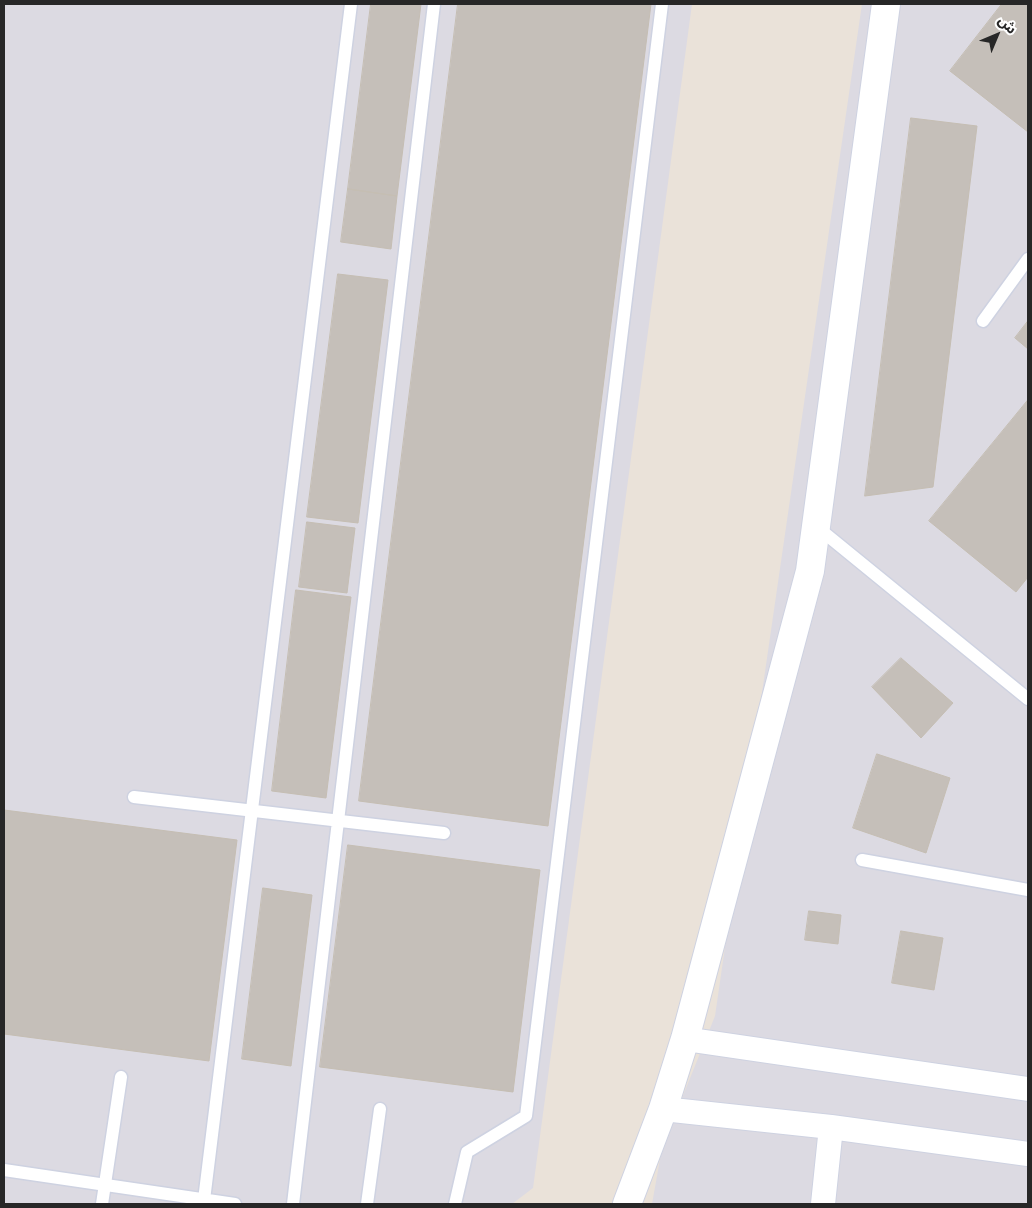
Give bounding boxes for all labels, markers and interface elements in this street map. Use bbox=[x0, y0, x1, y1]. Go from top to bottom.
north arrow bbox=[972, 10, 1022, 60]
text: ش bbox=[995, 12, 1020, 37]

